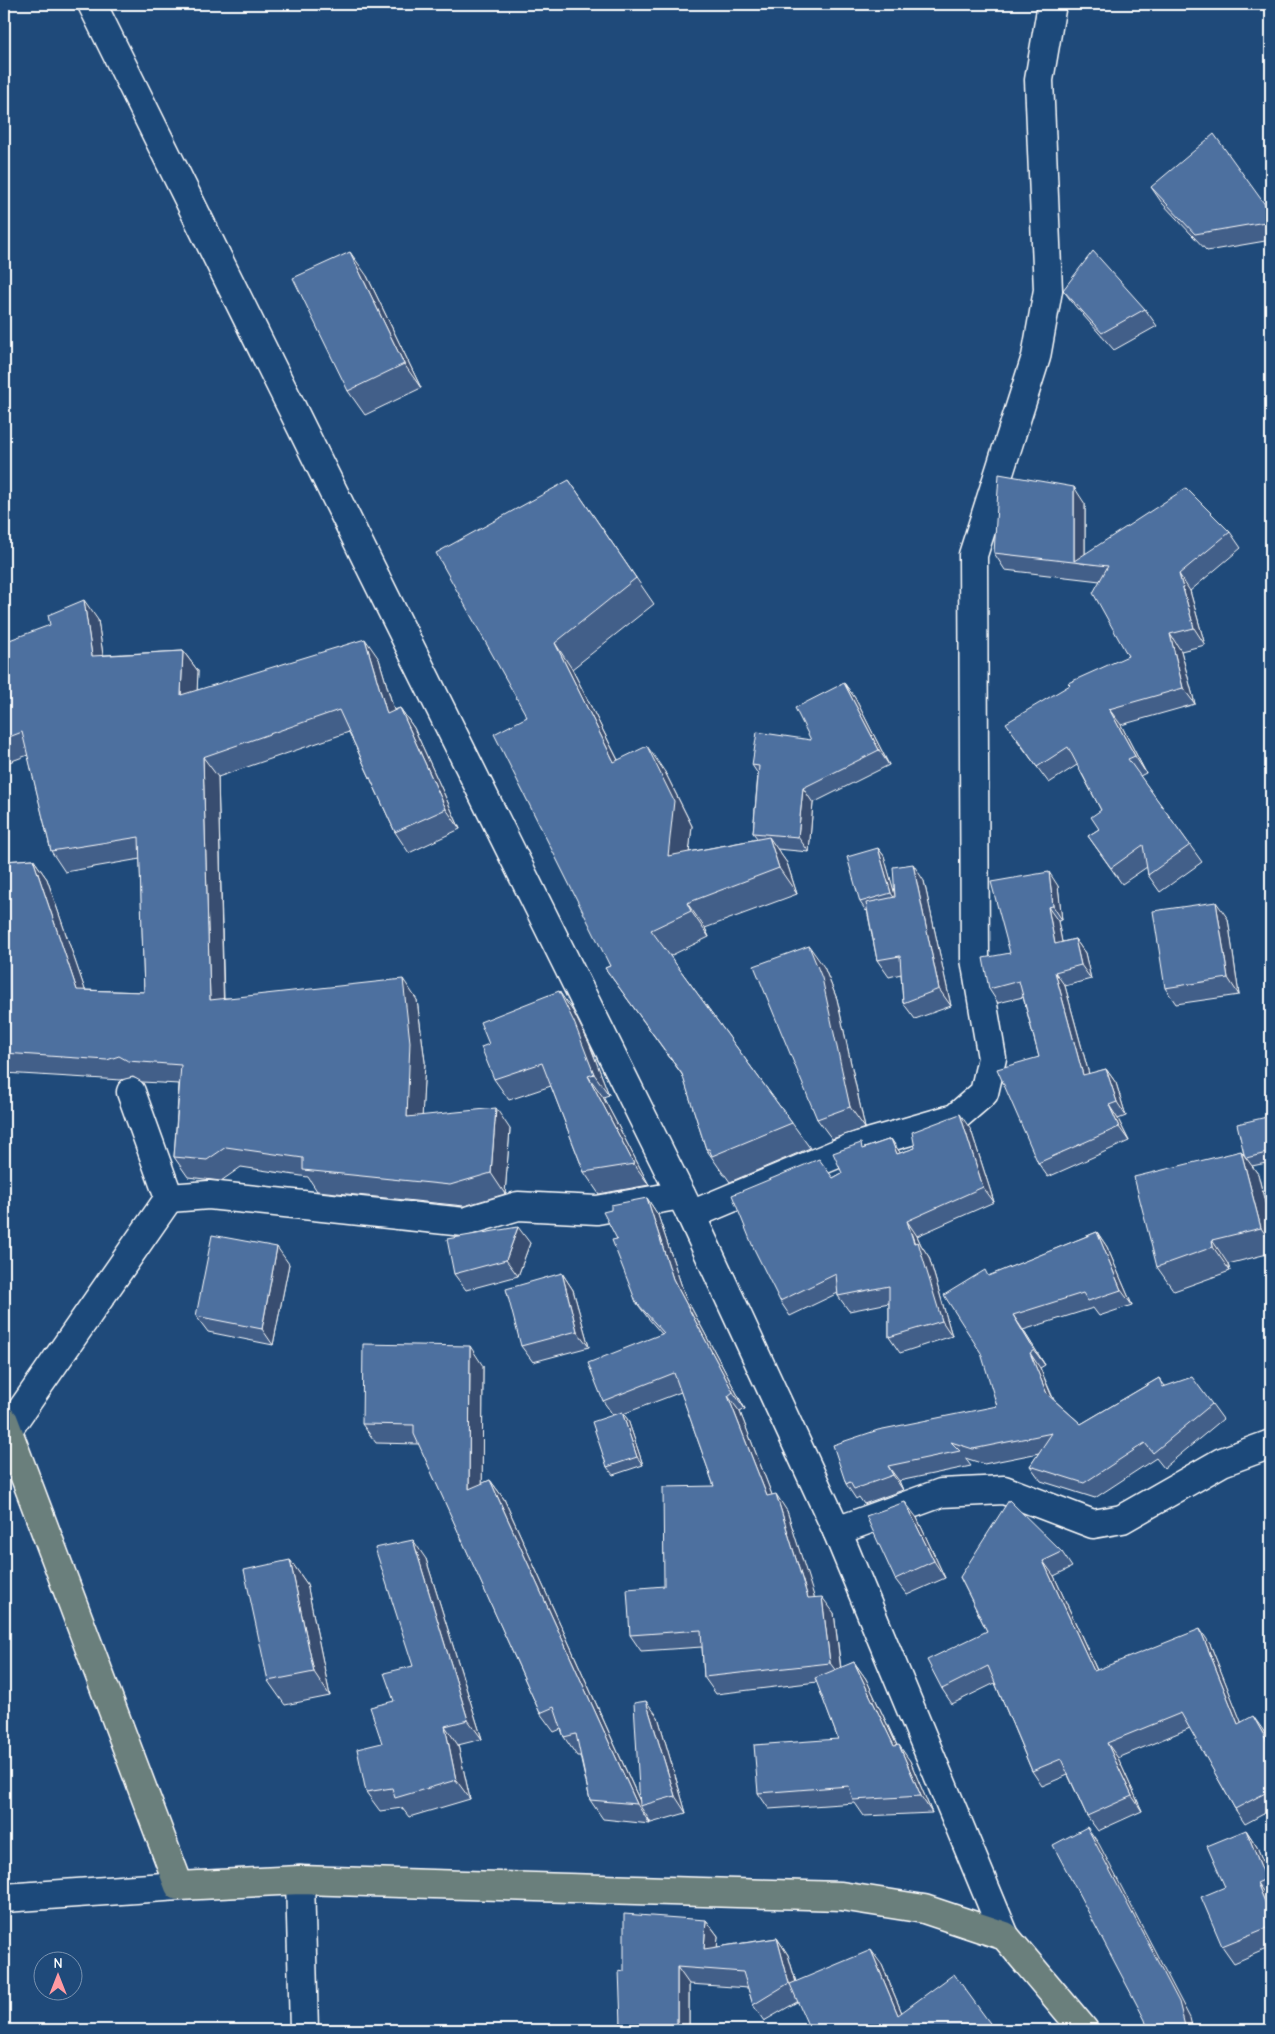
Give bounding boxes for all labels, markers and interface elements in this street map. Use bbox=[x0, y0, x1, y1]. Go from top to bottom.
north arrow bbox=[32, 1952, 82, 2002]
text: N bbox=[53, 1955, 63, 1972]

